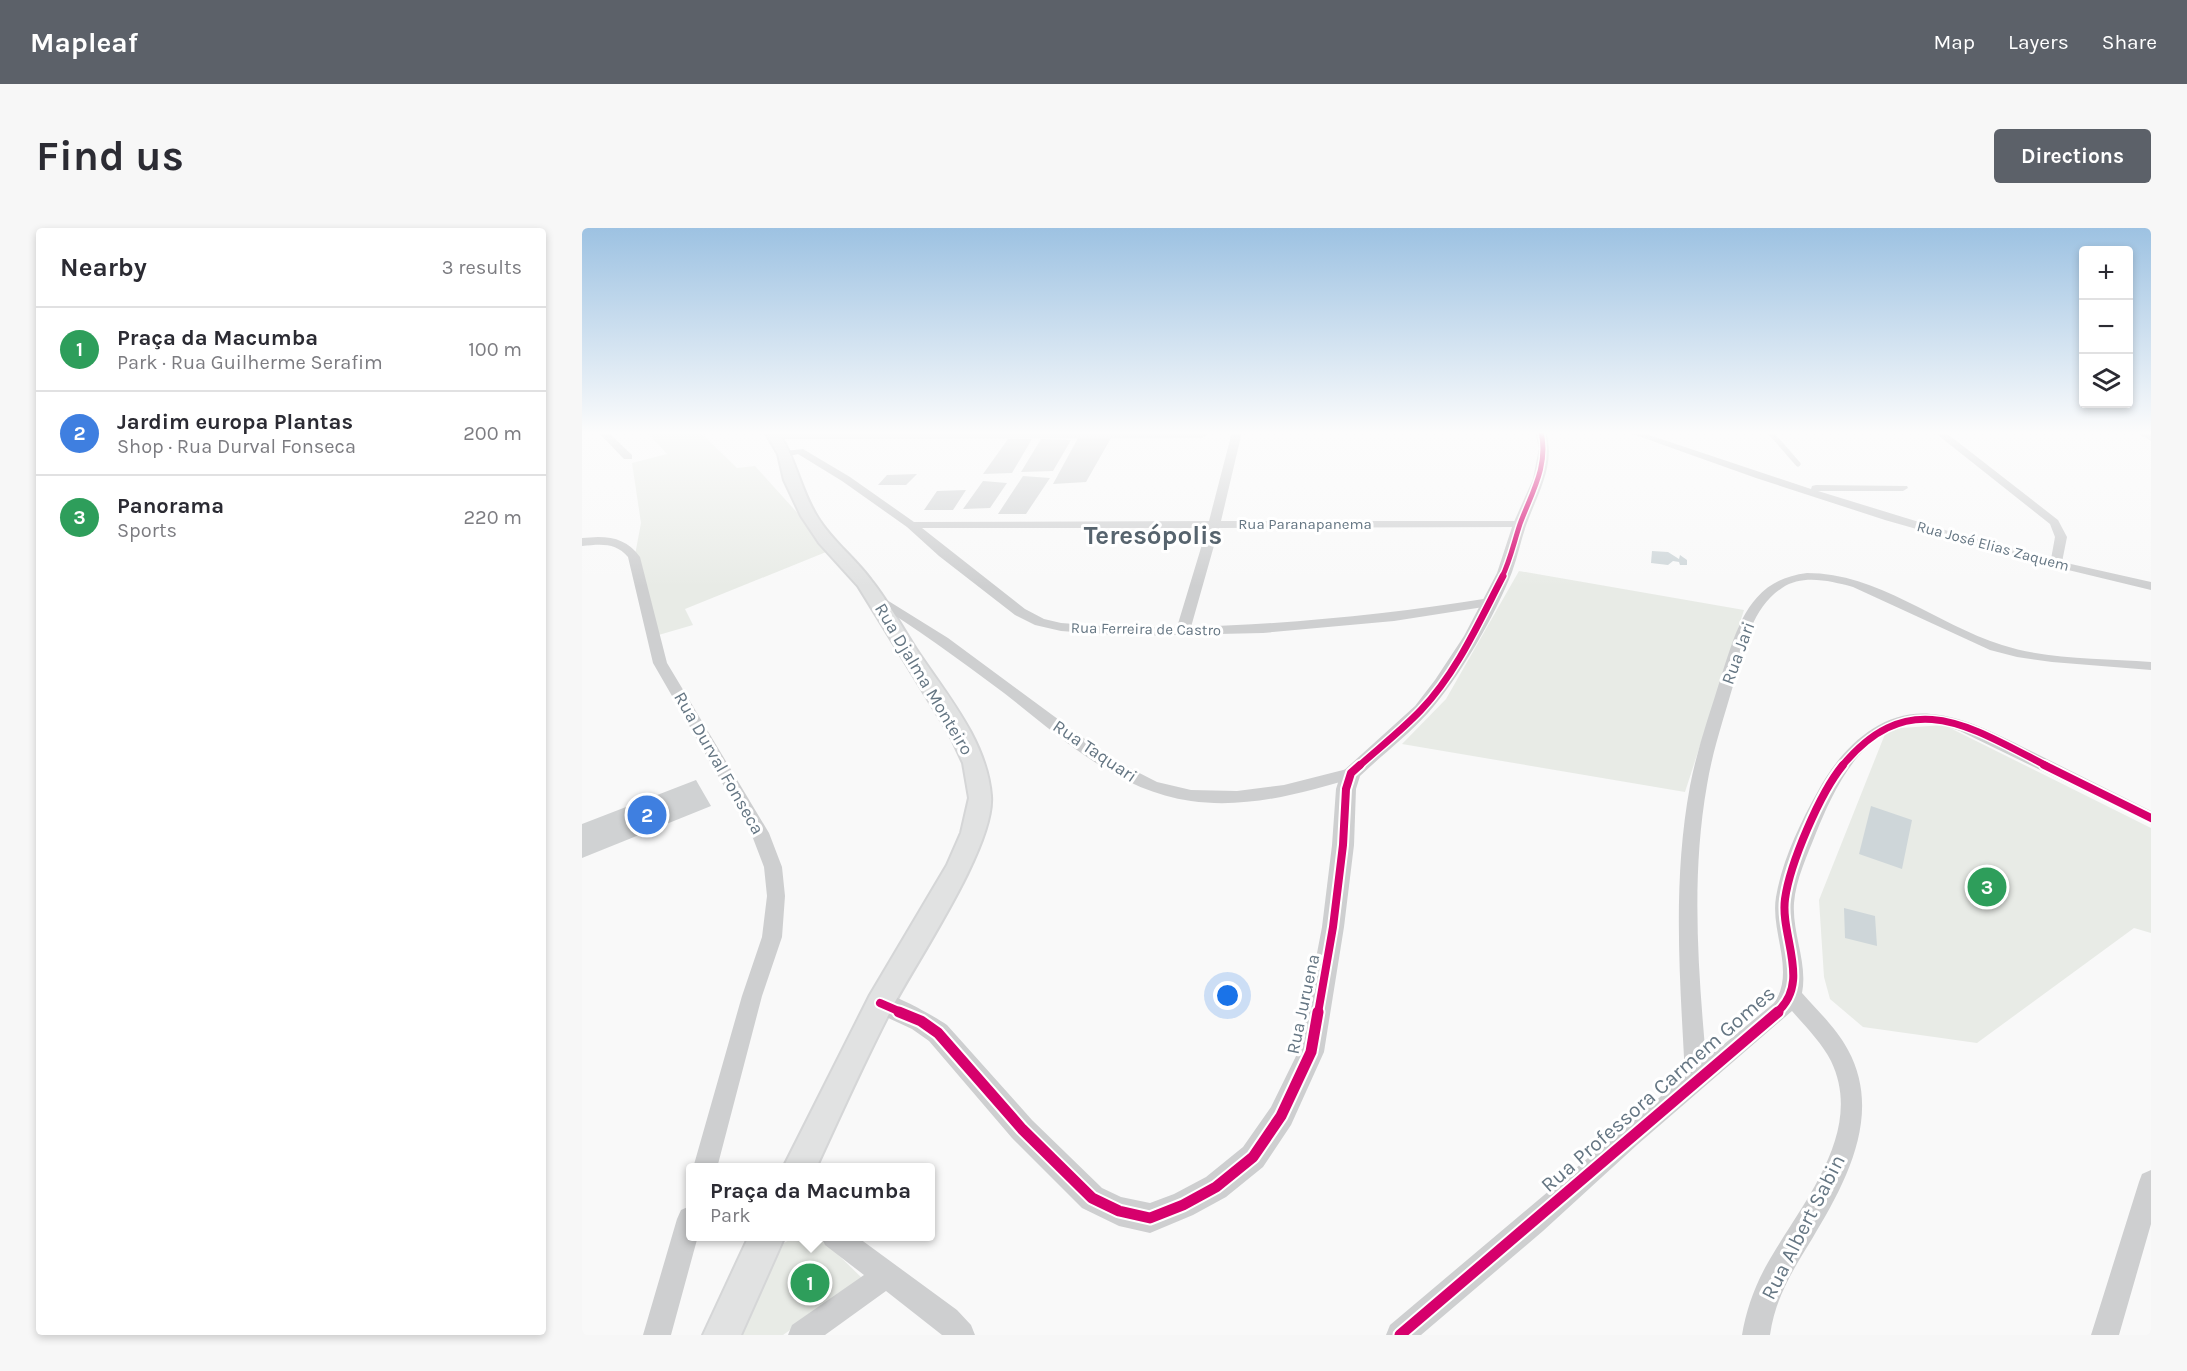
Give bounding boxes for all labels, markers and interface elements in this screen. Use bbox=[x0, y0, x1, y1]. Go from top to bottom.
text: Mapleaf bbox=[30, 26, 138, 59]
text: Map bbox=[1933, 30, 1975, 54]
text: Layers bbox=[2008, 30, 2069, 54]
text: Share bbox=[2102, 30, 2157, 54]
button: Directions bbox=[1994, 129, 2151, 183]
text: Find us bbox=[36, 131, 184, 181]
map controls bbox=[2079, 246, 2133, 408]
button: + bbox=[2079, 246, 2133, 300]
text: Nearby bbox=[60, 252, 147, 283]
text: 3 results bbox=[442, 256, 522, 279]
button: − bbox=[2079, 300, 2133, 354]
text: Praça da Macumba bbox=[117, 325, 318, 351]
text: 1 bbox=[76, 338, 83, 361]
text: 100 m bbox=[468, 338, 522, 361]
text: Park · Rua Guilherme Serafim bbox=[117, 351, 383, 374]
button: layers bbox=[2079, 354, 2133, 408]
text: Jardim europa Plantas bbox=[117, 409, 353, 435]
text: 2 bbox=[73, 422, 86, 445]
text: 200 m bbox=[463, 422, 522, 445]
text: Shop · Rua Durval Fonseca bbox=[117, 435, 356, 458]
text: Panorama bbox=[117, 493, 224, 519]
text: 3 bbox=[73, 506, 86, 529]
text: 220 m bbox=[463, 506, 522, 529]
street label: Rua Paranapanema bbox=[1238, 515, 1372, 533]
street label: Rua José Elias Zaquem bbox=[1915, 517, 2071, 575]
text: Sports bbox=[117, 519, 177, 542]
district label: Teresópolis bbox=[1084, 520, 1222, 551]
street label: Rua Djalma Monteiro bbox=[870, 599, 978, 759]
street label: Rua Ferreira de Castro bbox=[1071, 619, 1221, 639]
street label: Rua Jari bbox=[1717, 619, 1759, 687]
street label: Rua Durval Fonseca bbox=[669, 688, 769, 838]
street label: Rua Taquari bbox=[1049, 715, 1141, 787]
pin: 2 bbox=[628, 792, 666, 838]
pin: 3 bbox=[1968, 864, 2006, 910]
street label: Rua Juruena bbox=[1282, 952, 1324, 1056]
your location bbox=[1213, 981, 1242, 1010]
street label: Rua Professora Carmem Gomes bbox=[1536, 981, 1780, 1197]
street label: Rua Albert Sabin bbox=[1756, 1151, 1850, 1303]
popup bbox=[686, 1163, 935, 1241]
text: Praça da Macumba bbox=[710, 1178, 911, 1204]
text: Park bbox=[710, 1204, 751, 1227]
pin: 1 bbox=[790, 1260, 830, 1306]

